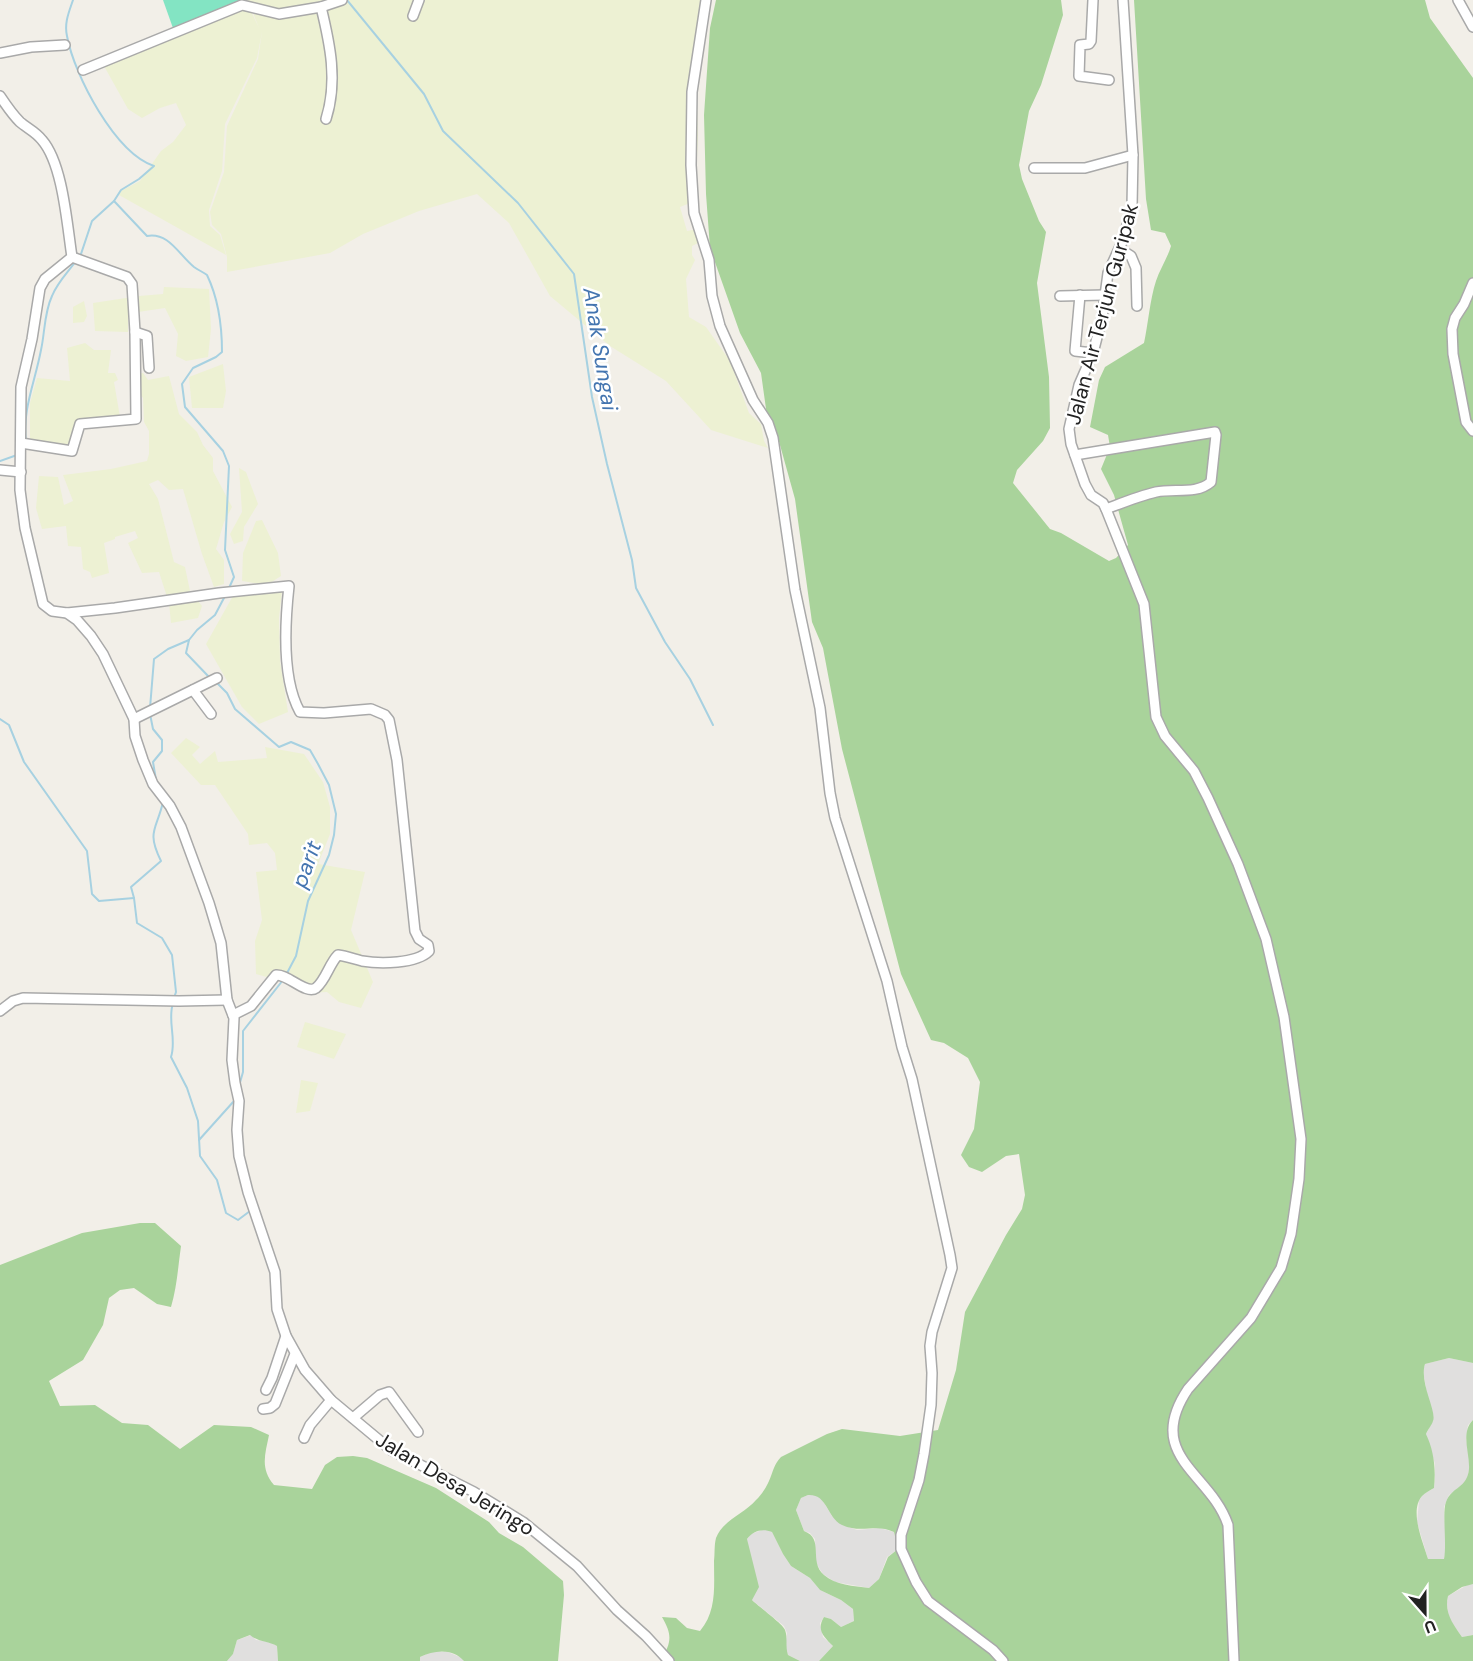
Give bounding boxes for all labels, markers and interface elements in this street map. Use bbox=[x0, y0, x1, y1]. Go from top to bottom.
street label: Jalan Air Terjun Guripak bbox=[1059, 200, 1145, 428]
water label: Anak Sungai bbox=[576, 284, 625, 414]
water label: parit bbox=[284, 836, 328, 893]
street label: Jalan Desa Jeringo bbox=[370, 1425, 540, 1543]
north arrow bbox=[1395, 1583, 1455, 1643]
text: U bbox=[1421, 1615, 1439, 1638]

